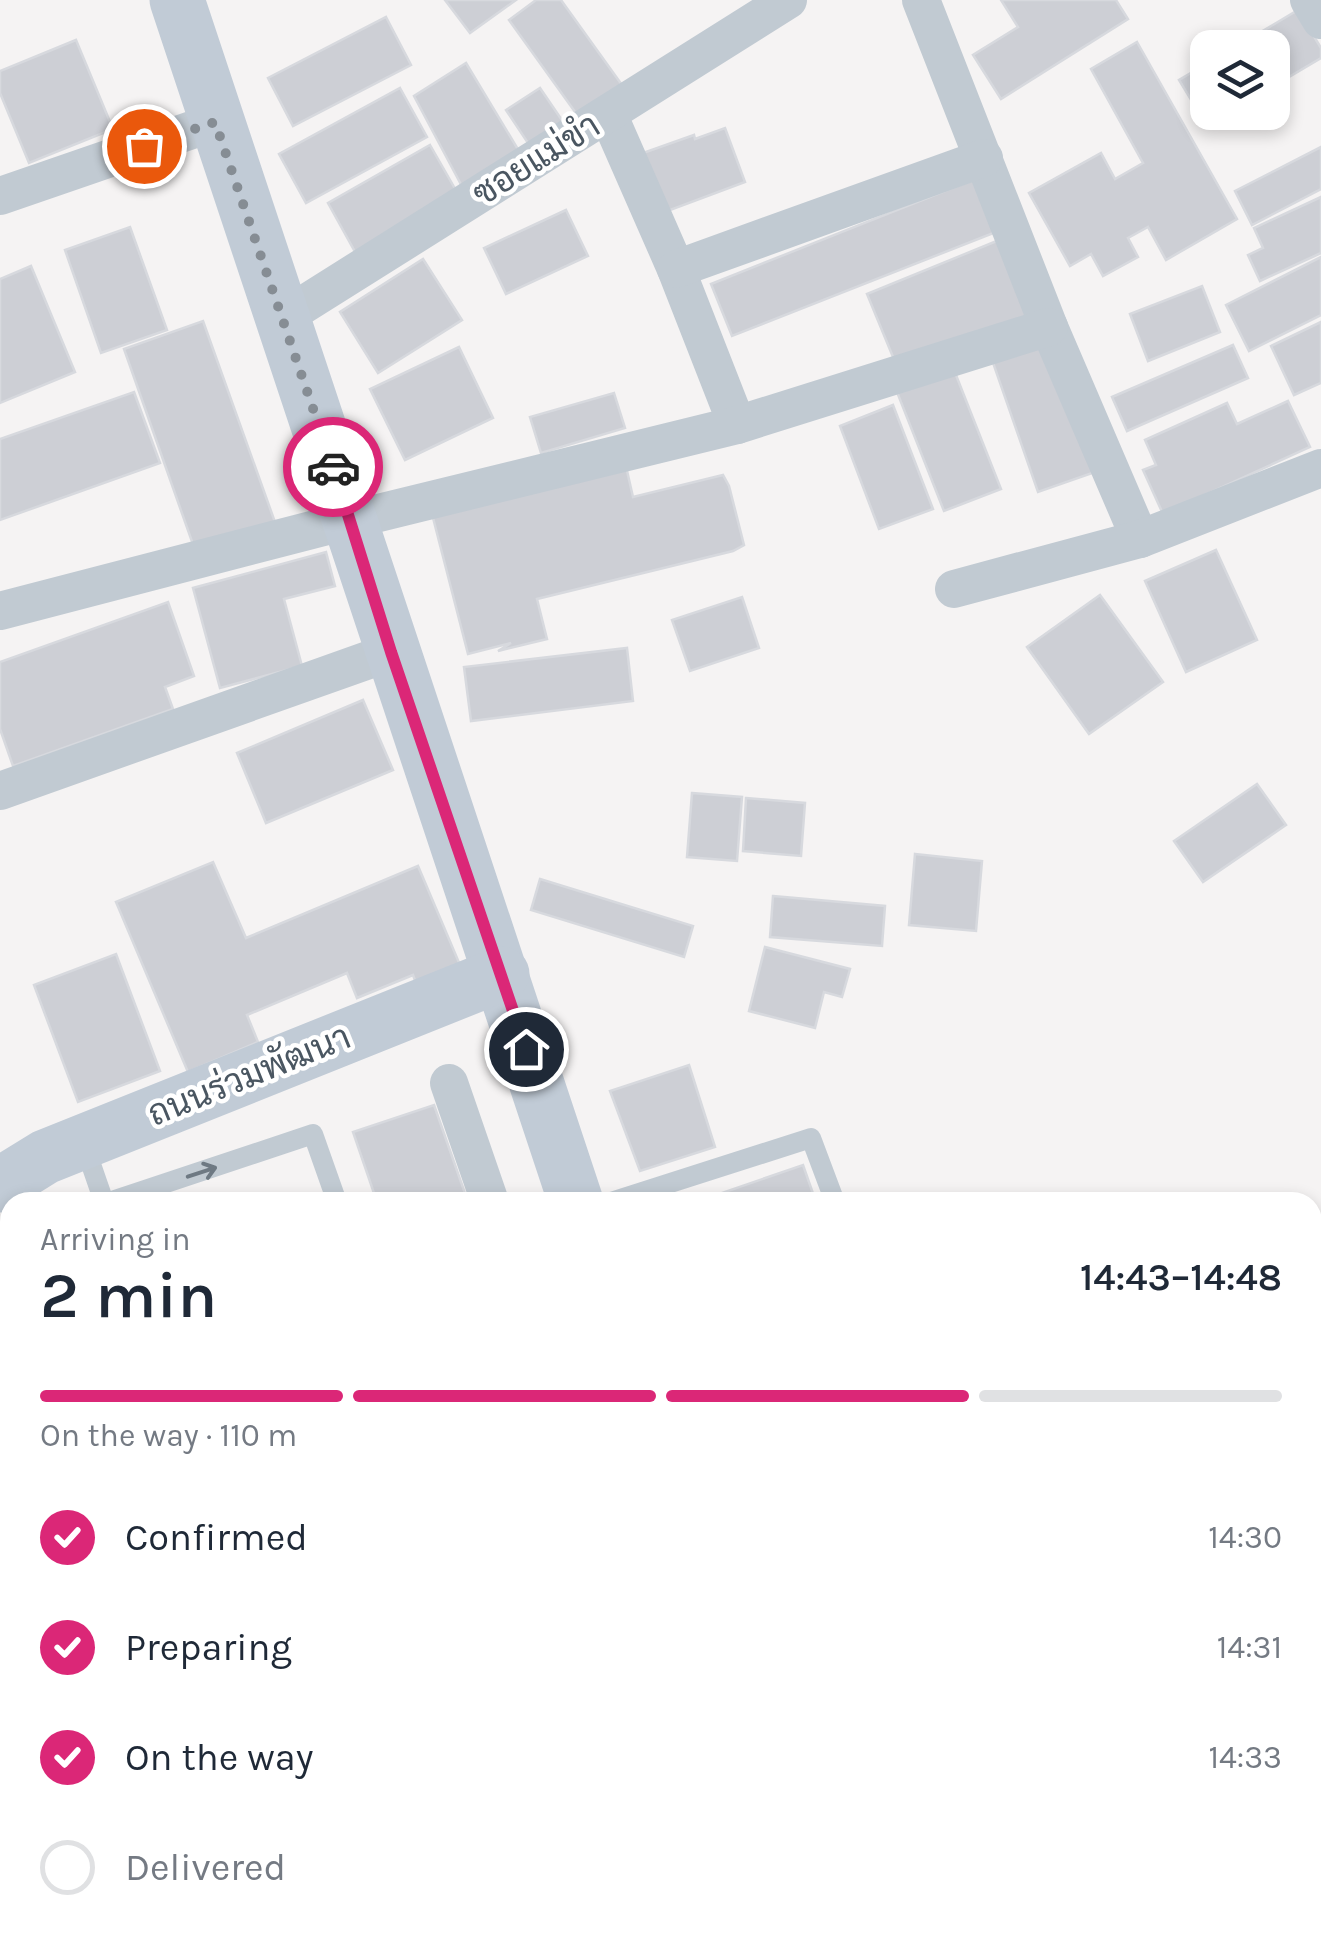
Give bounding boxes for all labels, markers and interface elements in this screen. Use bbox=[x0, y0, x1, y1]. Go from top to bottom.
map controls bbox=[1190, 30, 1290, 130]
button: layers bbox=[1190, 30, 1290, 130]
pin bbox=[102, 104, 187, 189]
street label: ซอยแม่ขำ bbox=[465, 104, 607, 214]
icon: bag bbox=[117, 119, 172, 174]
courier bbox=[283, 417, 383, 517]
icon: car bbox=[306, 440, 361, 495]
pin bbox=[484, 1007, 569, 1092]
street label: ถนนร่วมพัฒนา bbox=[142, 1015, 356, 1135]
icon: home bbox=[499, 1022, 554, 1077]
one-way arrow bbox=[185, 1161, 217, 1179]
text: Arriving in bbox=[40, 1221, 191, 1258]
text: 14:43–14:48 bbox=[1080, 1255, 1282, 1300]
text: 2 min bbox=[40, 1257, 217, 1333]
text: On the way · 110 m bbox=[40, 1417, 297, 1454]
icon: check bbox=[40, 1510, 95, 1565]
text: Confirmed bbox=[125, 1515, 308, 1560]
text: 14:30 bbox=[1208, 1519, 1282, 1556]
icon: check bbox=[40, 1620, 95, 1675]
text: Preparing bbox=[125, 1625, 292, 1670]
text: 14:31 bbox=[1217, 1629, 1282, 1666]
icon: check bbox=[40, 1730, 95, 1785]
text: On the way bbox=[125, 1735, 313, 1780]
text: 14:33 bbox=[1208, 1739, 1282, 1776]
text: Delivered bbox=[125, 1845, 286, 1890]

